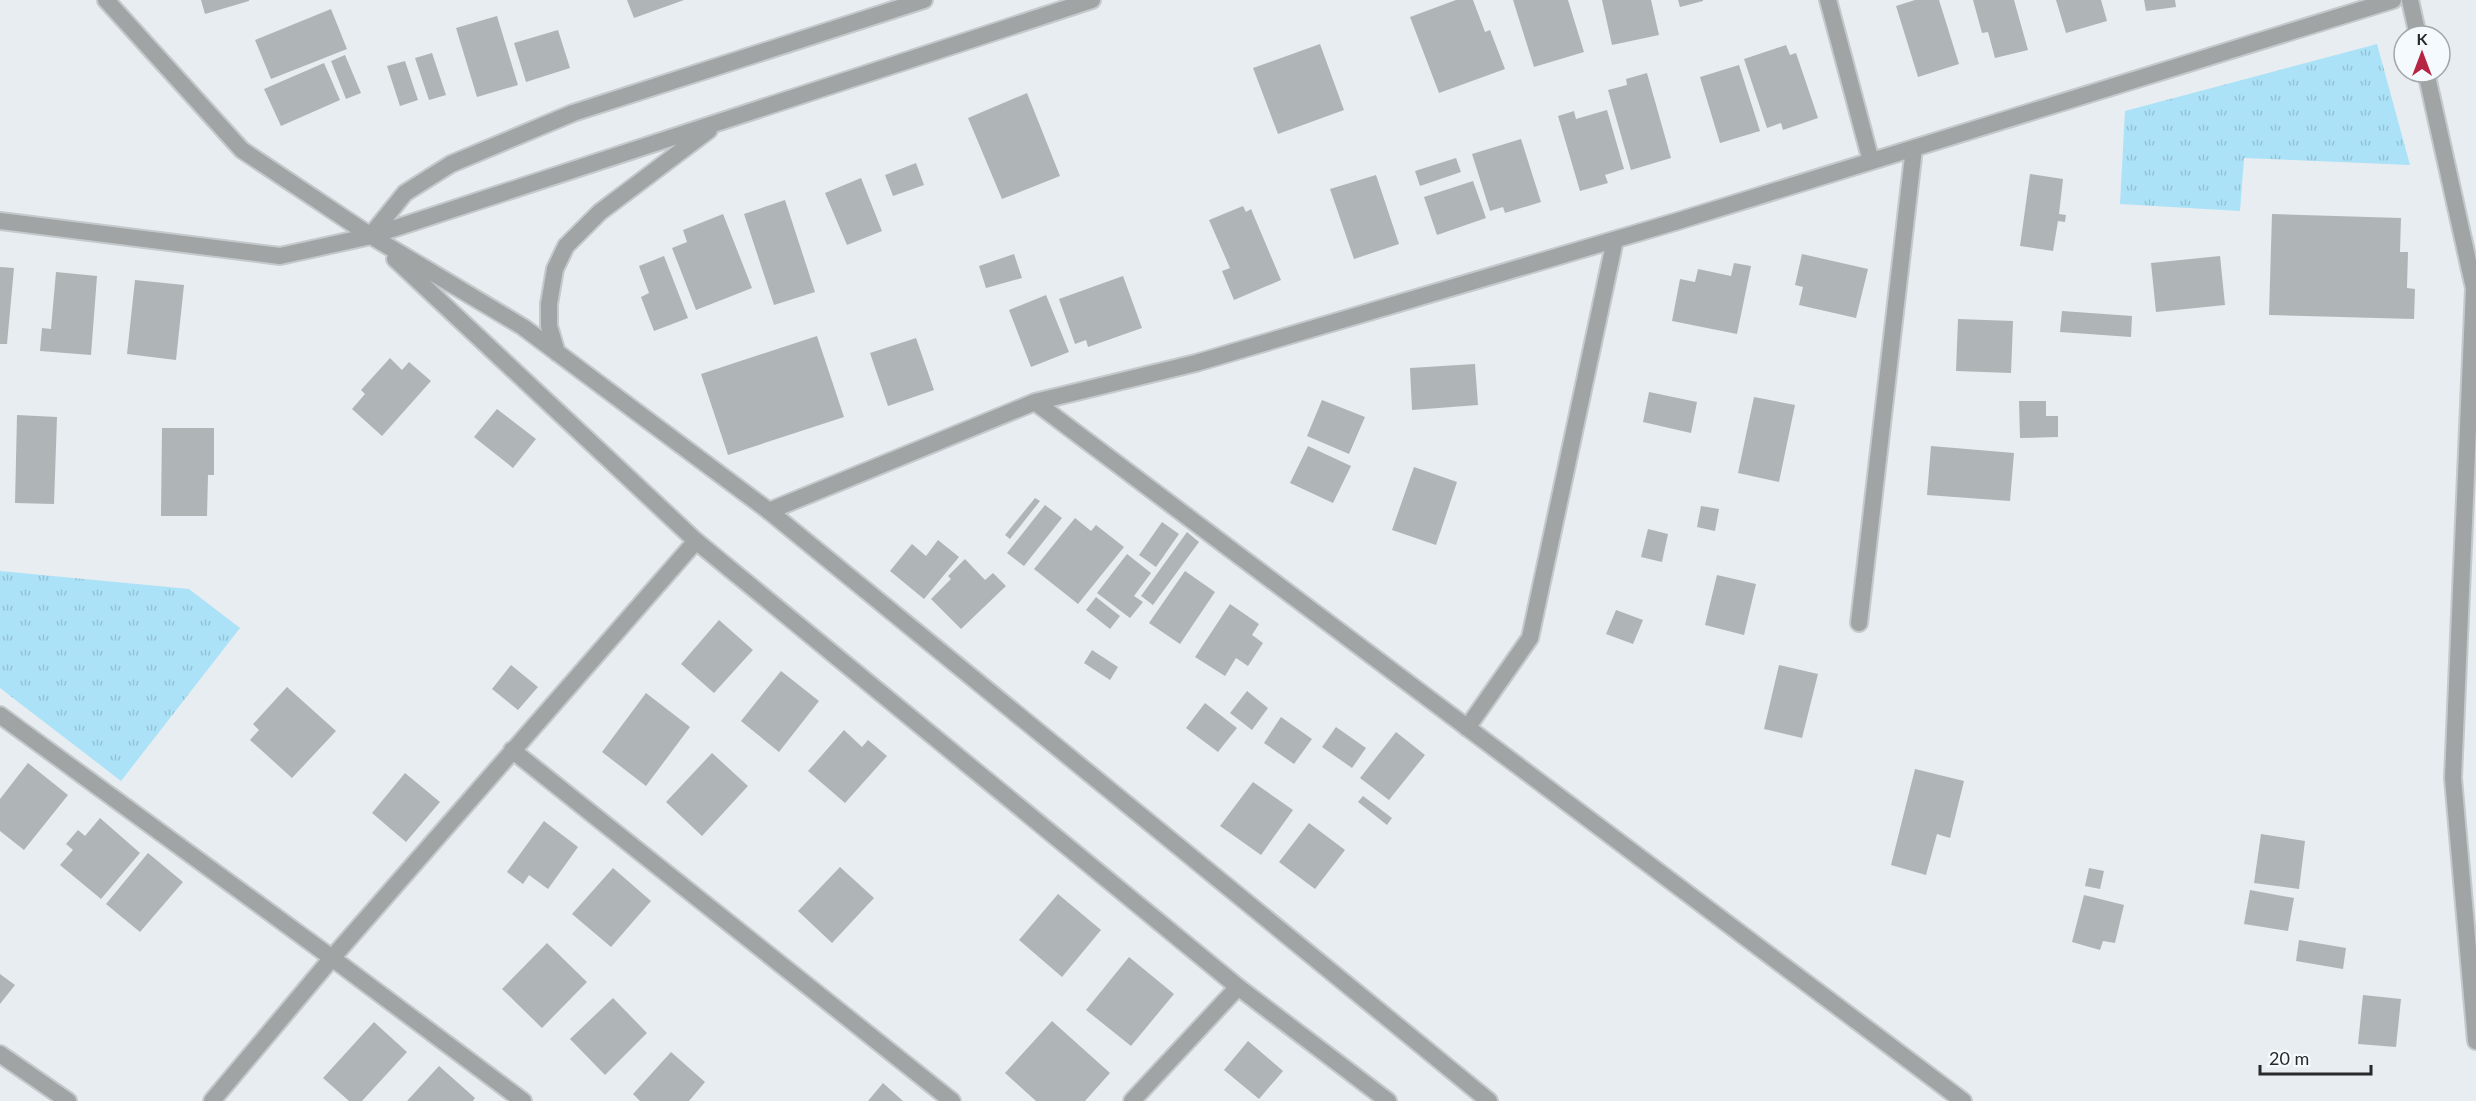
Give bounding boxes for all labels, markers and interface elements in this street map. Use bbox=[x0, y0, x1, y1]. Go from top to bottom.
north arrow bbox=[2392, 24, 2452, 84]
text: K bbox=[2417, 29, 2429, 48]
scale bar bbox=[2260, 1038, 2371, 1076]
text: 20 m bbox=[2269, 1047, 2309, 1069]

